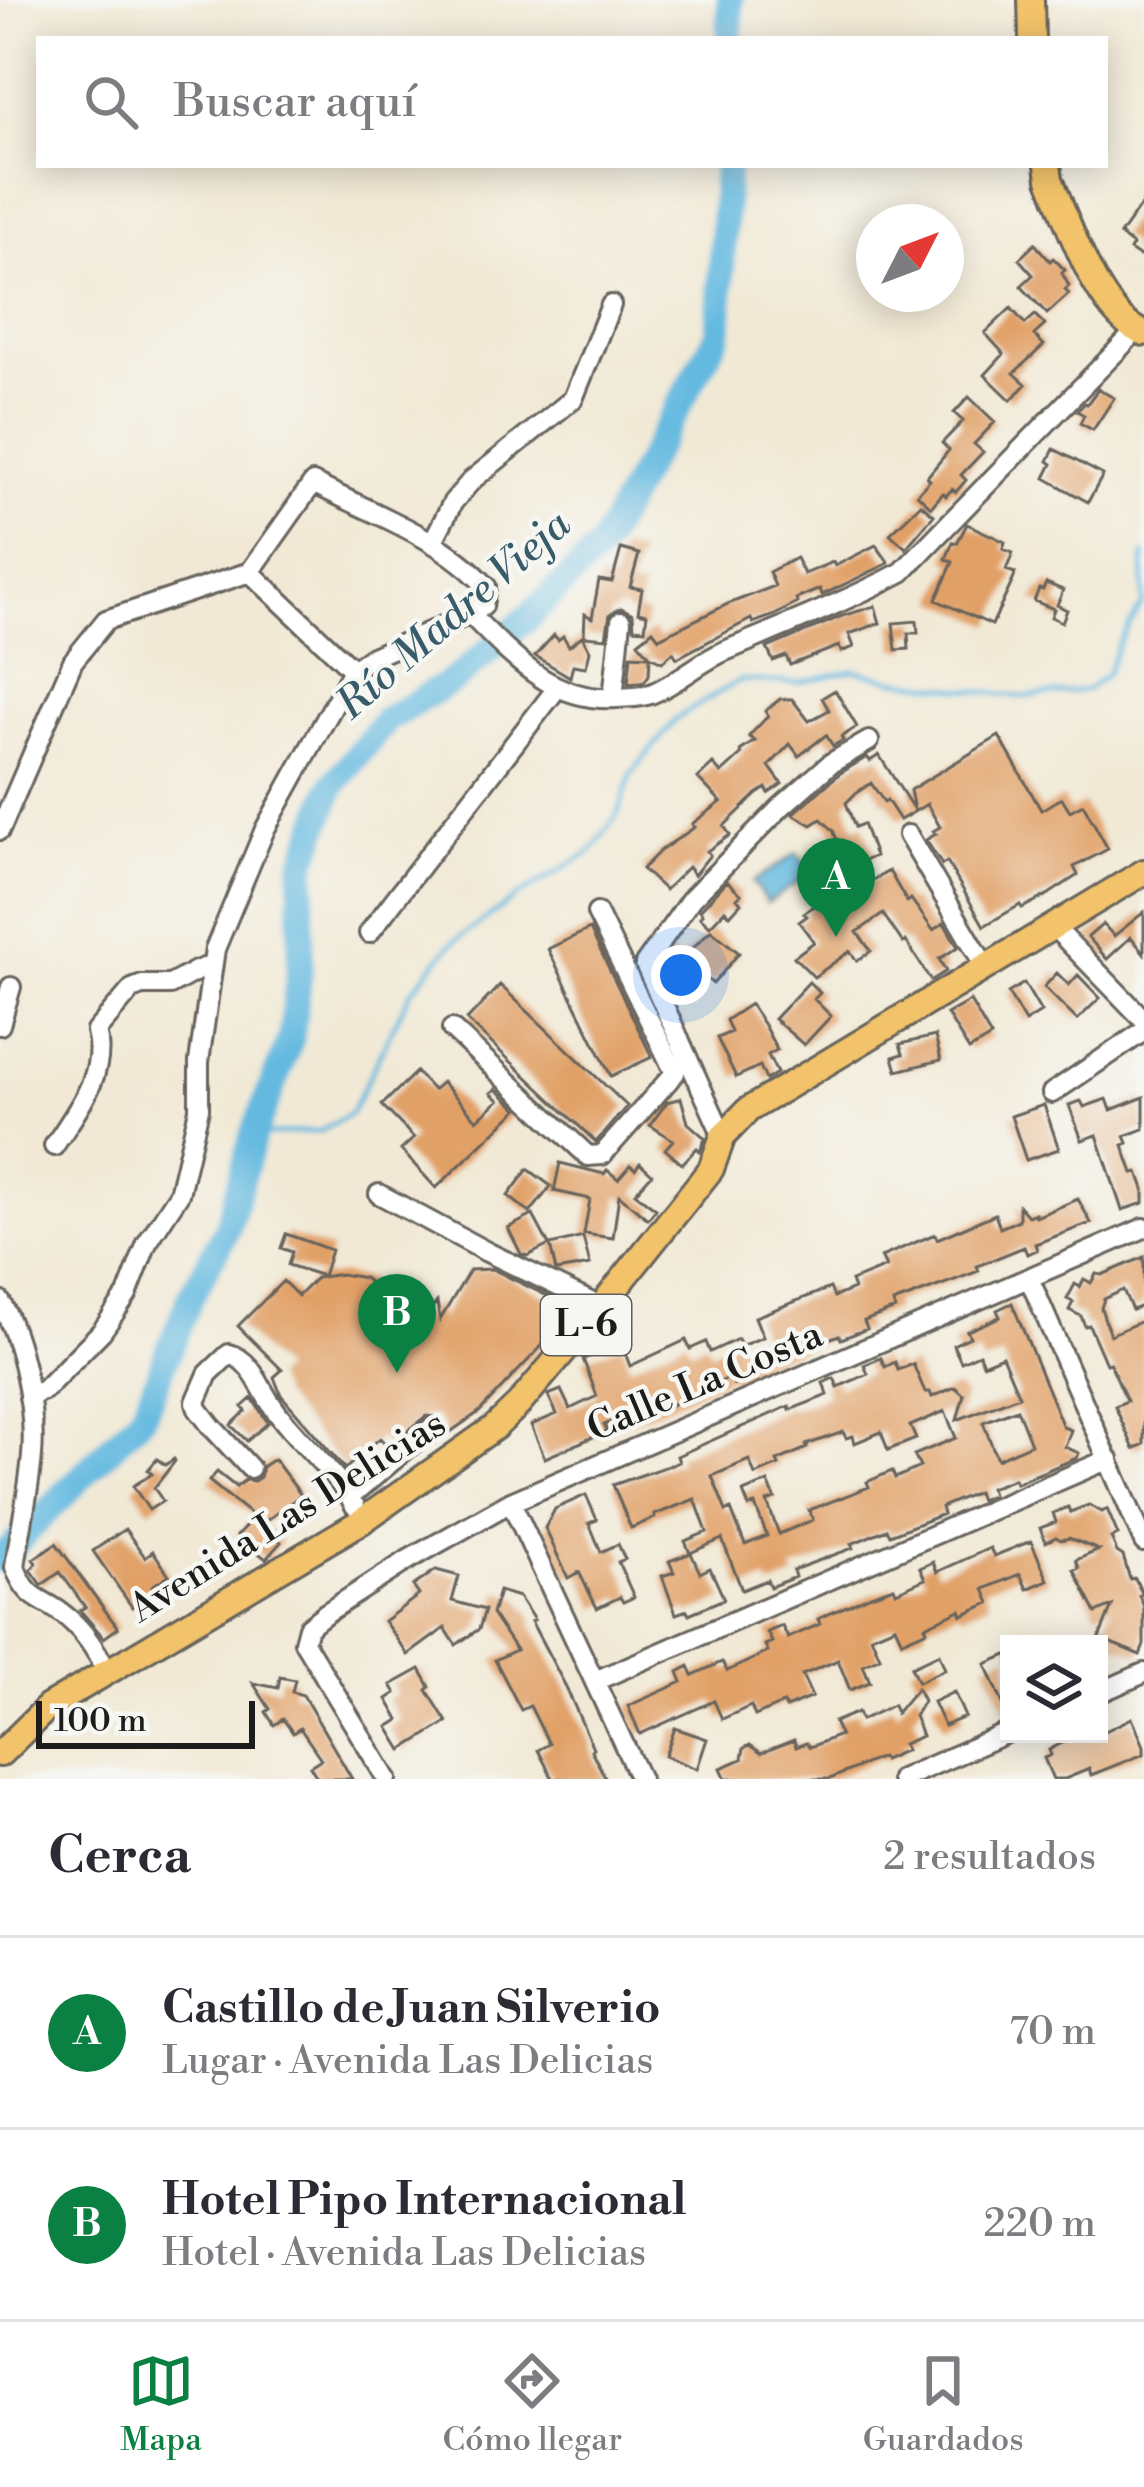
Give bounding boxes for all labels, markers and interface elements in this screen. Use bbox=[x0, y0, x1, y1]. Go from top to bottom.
search box bbox=[36, 36, 1108, 168]
icon: search bbox=[78, 69, 144, 135]
text: Buscar aquí bbox=[174, 74, 416, 131]
north arrow bbox=[856, 204, 964, 312]
water label: Río Madre Vieja bbox=[325, 498, 583, 732]
pin: A bbox=[797, 838, 875, 937]
your location bbox=[651, 945, 711, 1005]
pin: B bbox=[358, 1274, 436, 1373]
road number: L-6 bbox=[541, 1295, 631, 1355]
street label: Calle La Costa bbox=[580, 1310, 830, 1454]
street label: Avenida Las Delicias bbox=[120, 1400, 455, 1635]
map controls bbox=[1000, 1635, 1108, 1743]
button: layers bbox=[1000, 1635, 1108, 1743]
scale bar bbox=[36, 1695, 255, 1748]
text: 100 m bbox=[54, 1701, 147, 1742]
text: Cerca bbox=[48, 1825, 191, 1889]
text: 2 resultados bbox=[883, 1833, 1096, 1882]
text: Castillo de Juan Silverio bbox=[162, 1980, 661, 2037]
text: A bbox=[73, 2008, 101, 2057]
text: 70 m bbox=[1009, 2008, 1096, 2057]
text: Lugar · Avenida Las Delicias bbox=[162, 2037, 653, 2086]
text: Hotel Pipo Internacional bbox=[162, 2172, 686, 2229]
text: B bbox=[72, 2200, 102, 2249]
text: 220 m bbox=[983, 2200, 1096, 2249]
text: Hotel · Avenida Las Delicias bbox=[162, 2229, 646, 2278]
tab: Mapa bbox=[120, 2348, 202, 2461]
tab: Cómo llegar bbox=[442, 2348, 622, 2461]
tab: Guardados bbox=[863, 2348, 1024, 2461]

